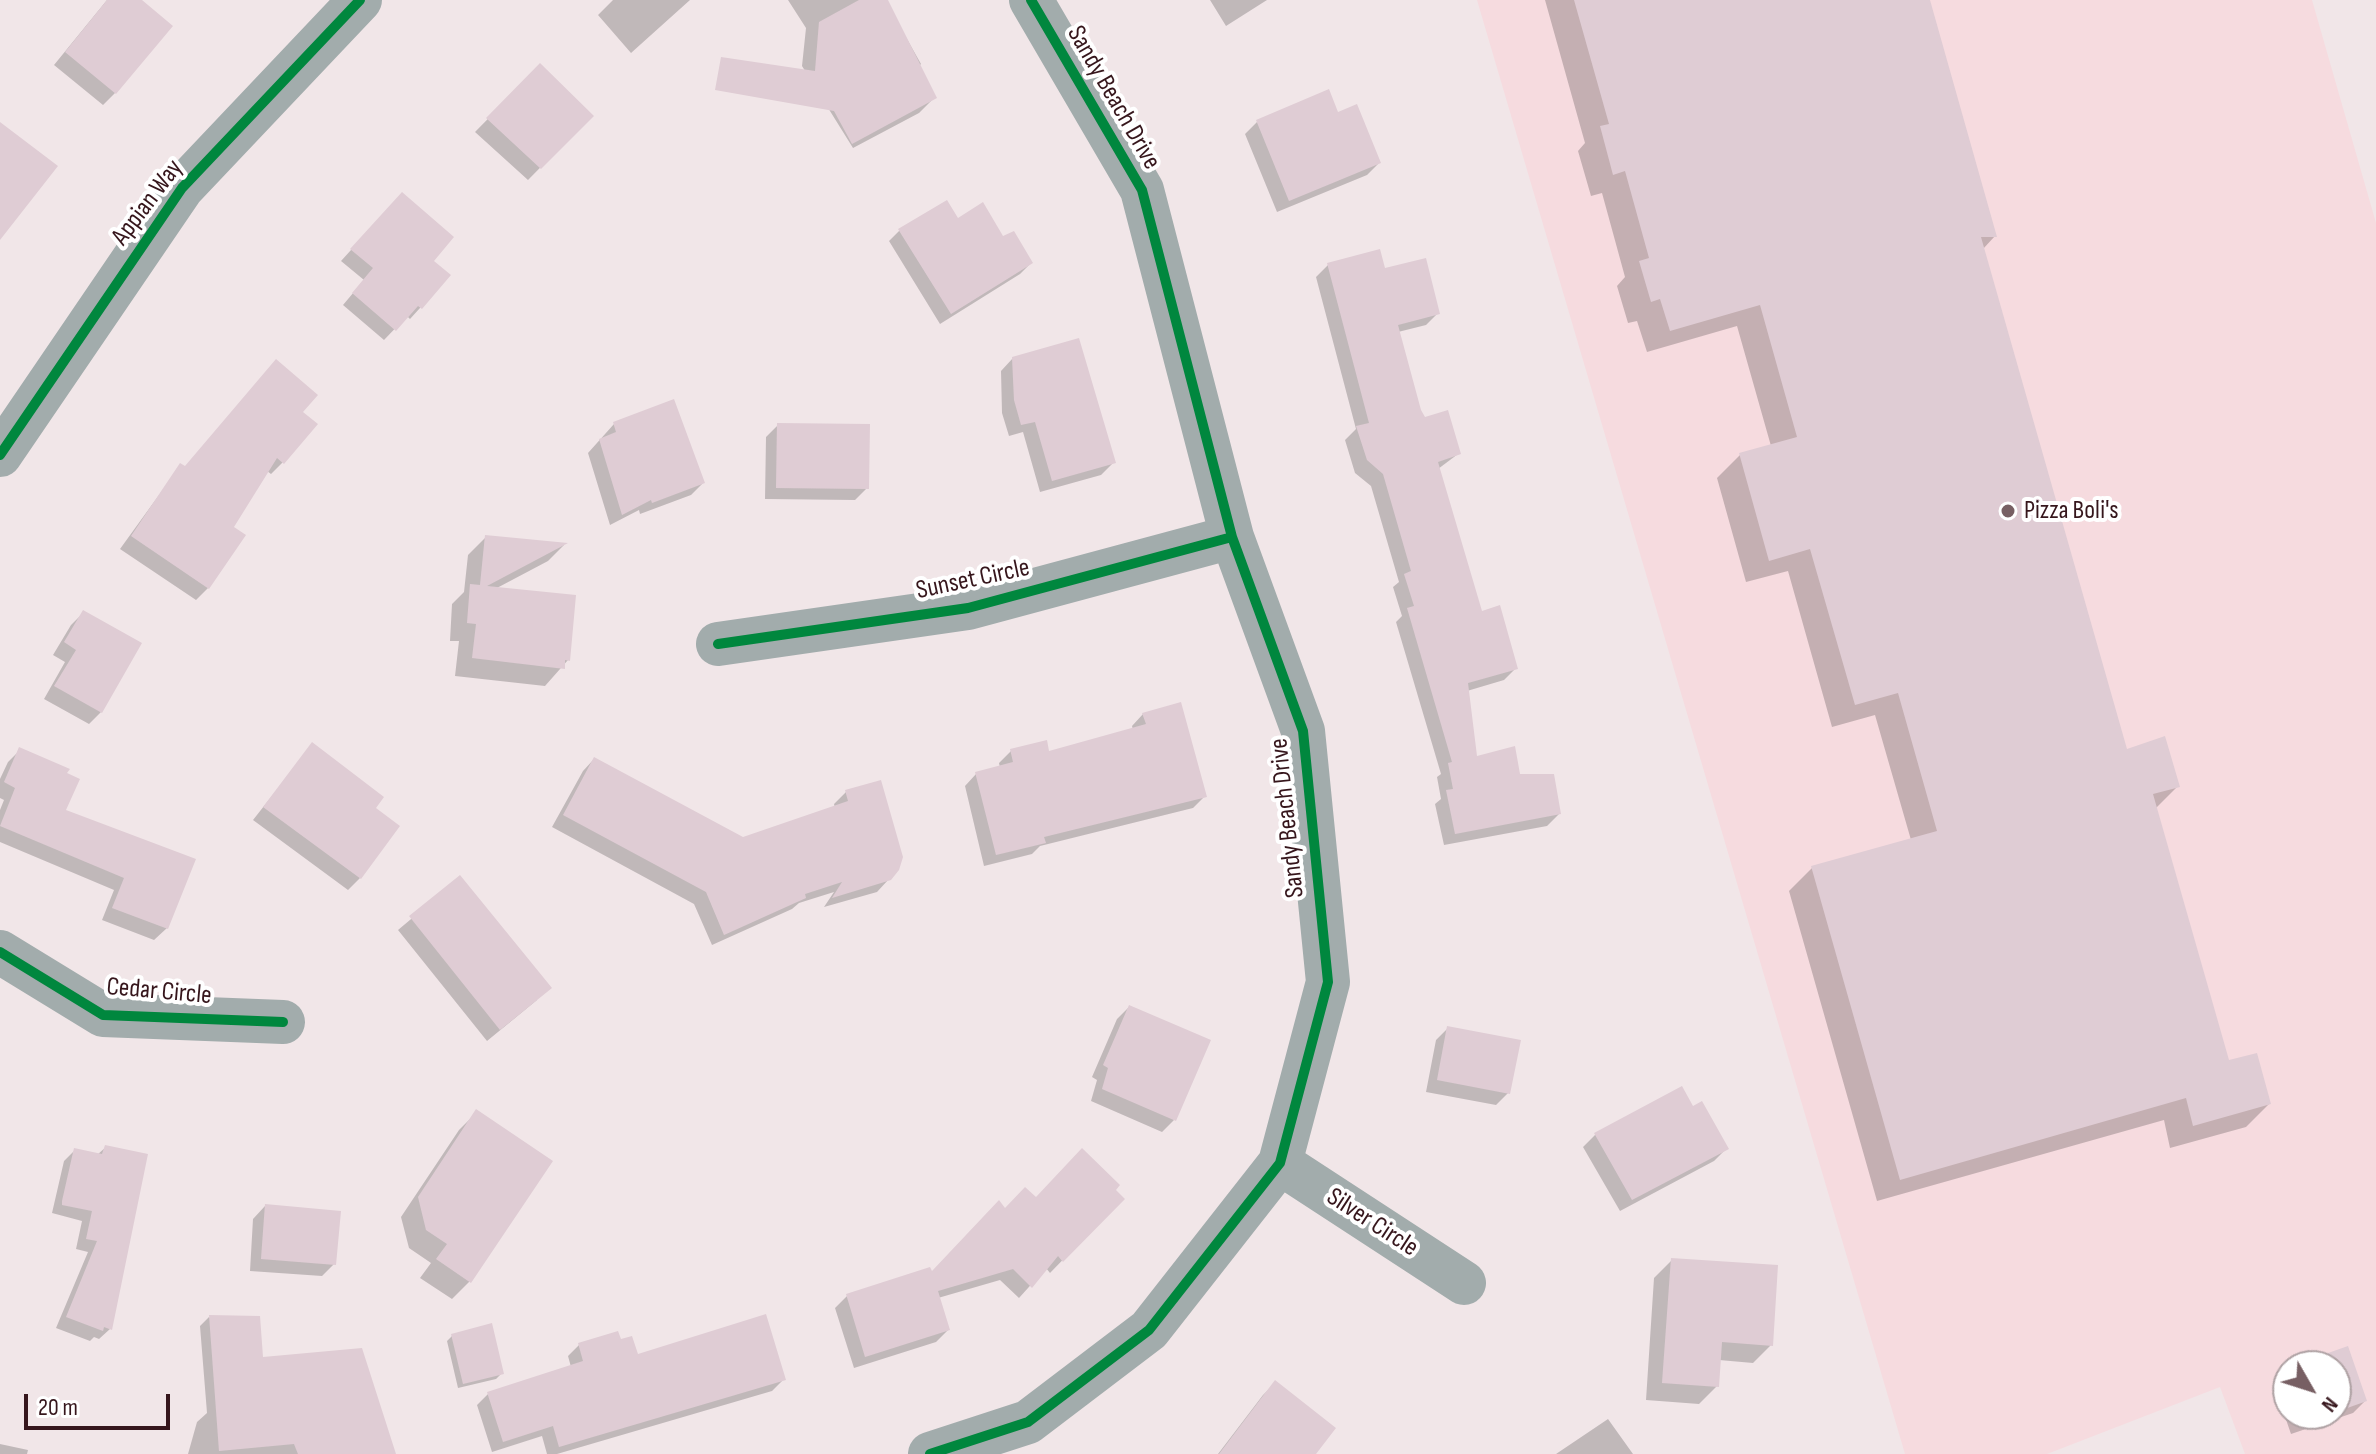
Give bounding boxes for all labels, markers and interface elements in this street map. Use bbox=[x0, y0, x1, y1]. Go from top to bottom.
street label: Sandy Beach Drive bbox=[1059, 21, 1167, 175]
street label: Appian Way bbox=[106, 154, 190, 252]
place label: Pizza Boli's bbox=[2024, 495, 2119, 527]
marker: Pizza Boli's bbox=[1999, 502, 2017, 520]
street label: Sunset Circle bbox=[913, 553, 1033, 607]
street label: Sandy Beach Drive bbox=[1264, 737, 1312, 899]
street label: Cedar Circle bbox=[105, 972, 213, 1012]
street label: Silver Circle bbox=[1320, 1182, 1424, 1264]
north arrow bbox=[2272, 1350, 2352, 1430]
scale bar bbox=[28, 1378, 174, 1428]
text: N bbox=[2315, 1391, 2344, 1417]
text: 20 m bbox=[38, 1393, 78, 1422]

